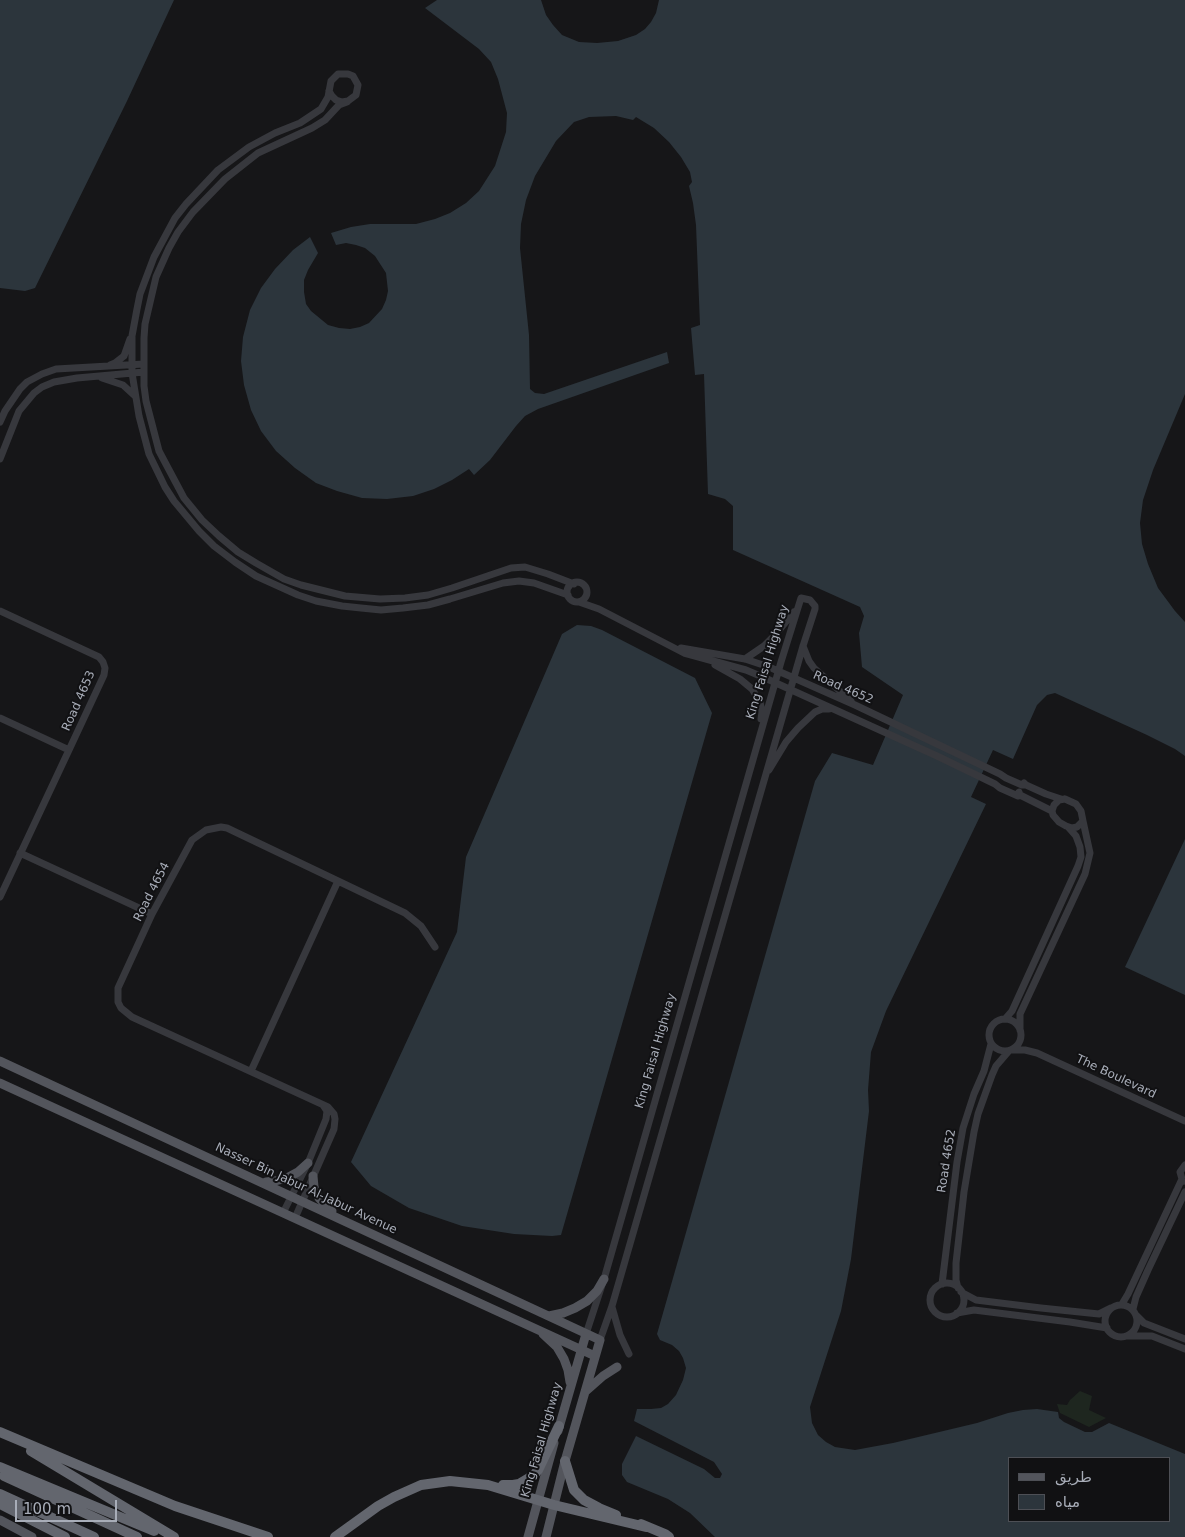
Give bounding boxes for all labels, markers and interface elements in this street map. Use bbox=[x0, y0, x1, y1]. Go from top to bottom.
street label: King Faisal Highway bbox=[744, 603, 792, 721]
street label: Road 4652 bbox=[811, 668, 875, 708]
street label: Road 4653 bbox=[59, 669, 99, 733]
street label: Road 4654 bbox=[131, 860, 173, 924]
street label: King Faisal Highway bbox=[633, 992, 679, 1110]
street label: The Boulevard bbox=[1074, 1052, 1158, 1102]
street label: Road 4652 bbox=[935, 1128, 959, 1194]
street label: Nasser Bin Jabur Al-Jabur Avenue bbox=[213, 1140, 399, 1238]
street label: King Faisal Highway bbox=[519, 1381, 565, 1499]
legend bbox=[1008, 1457, 1170, 1522]
text: طريق bbox=[1055, 1468, 1092, 1486]
scale bar bbox=[18, 1490, 120, 1522]
text: مياه bbox=[1055, 1493, 1080, 1511]
text: 100 m bbox=[23, 1500, 71, 1518]

